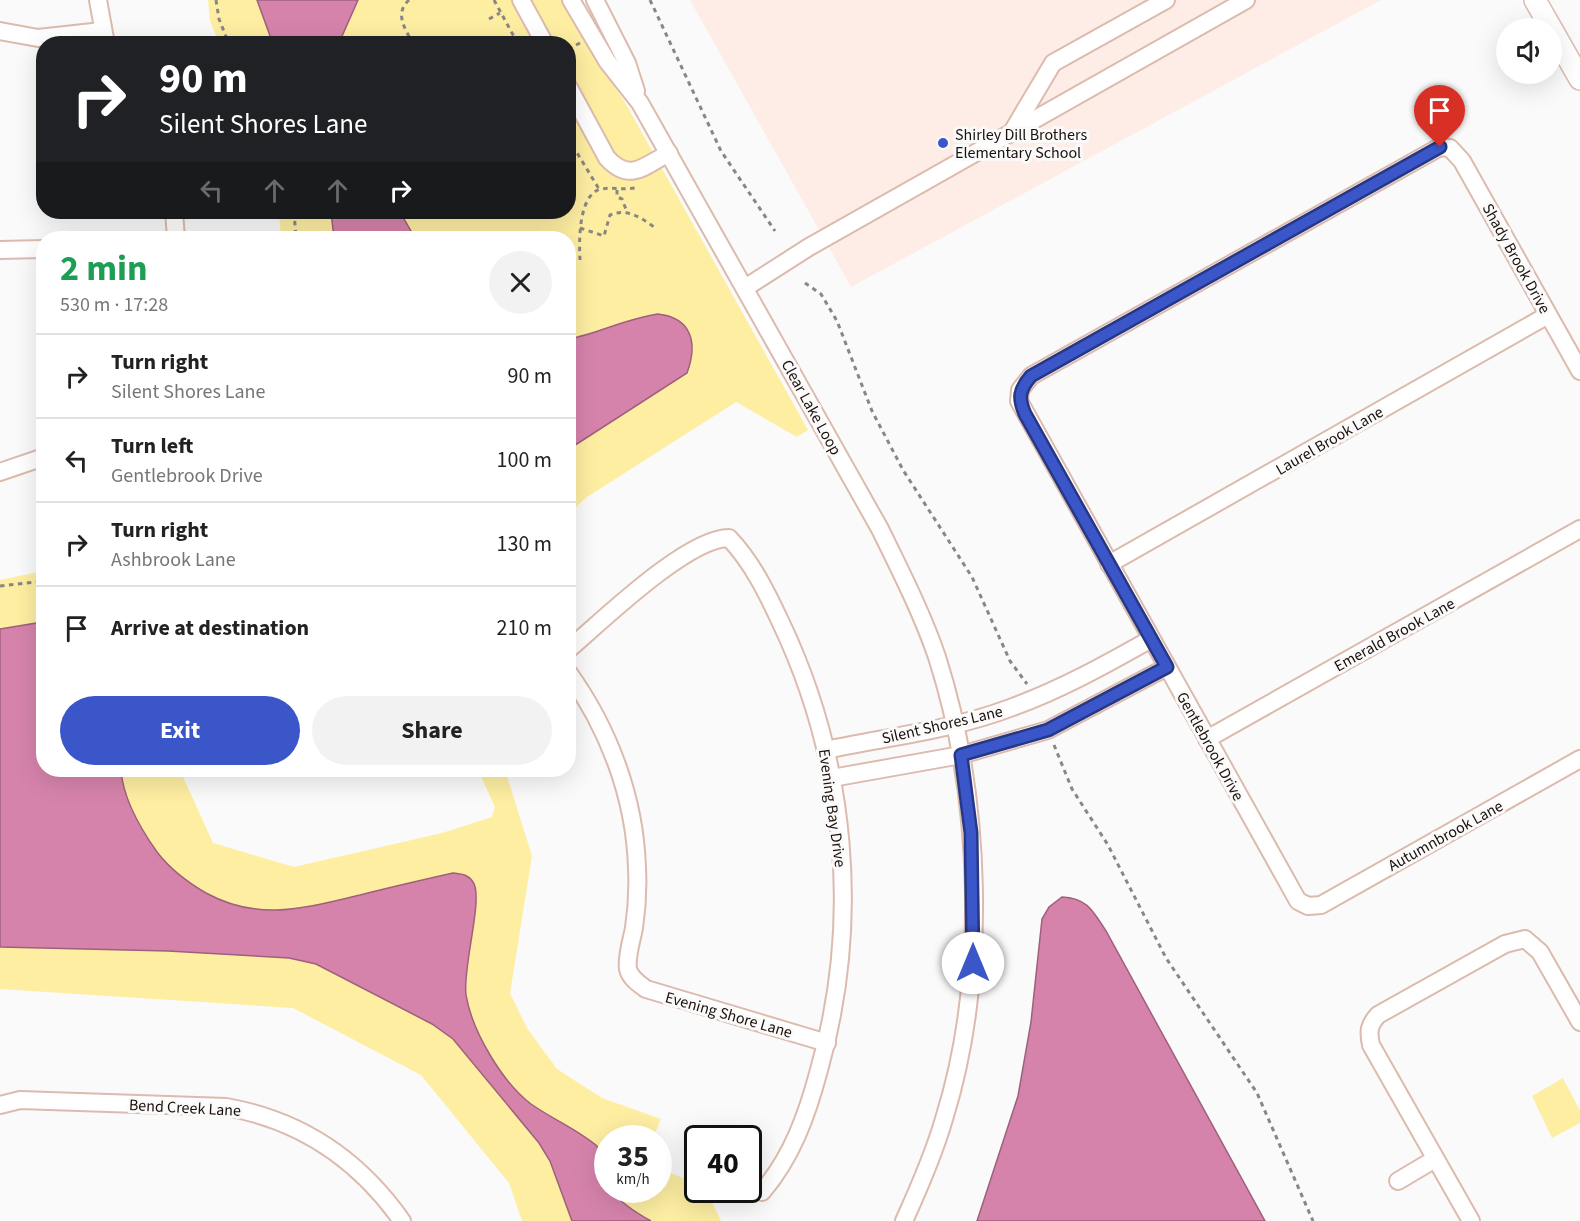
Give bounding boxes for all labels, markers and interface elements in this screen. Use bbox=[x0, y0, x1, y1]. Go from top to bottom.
map controls bbox=[1496, 18, 1562, 84]
button: sound bbox=[1496, 18, 1562, 84]
text: 90 m bbox=[159, 49, 248, 109]
icon: right bbox=[60, 60, 138, 138]
pin bbox=[1414, 85, 1465, 147]
icon: arrive bbox=[1423, 94, 1456, 127]
text: Silent Shores Lane bbox=[159, 105, 367, 144]
place label: Shirley Dill Brothers Elementary School bbox=[955, 124, 1087, 164]
marker: Shirley Dill Brothers Elementary School bbox=[936, 136, 950, 150]
icon: left bbox=[195, 174, 228, 207]
icon: ahead bbox=[258, 174, 291, 207]
icon: ahead bbox=[321, 174, 354, 207]
icon: right bbox=[384, 174, 417, 207]
street label: Shady Brook Drive bbox=[1477, 199, 1556, 318]
text: 2 min bbox=[60, 243, 148, 294]
button: close bbox=[489, 251, 552, 314]
text: 530 m · 17:28 bbox=[60, 291, 168, 319]
text: Turn right bbox=[111, 346, 208, 378]
street label: Clear Lake Loop bbox=[776, 356, 847, 459]
icon: right bbox=[60, 360, 93, 393]
text: 90 m bbox=[507, 360, 552, 392]
text: Silent Shores Lane bbox=[111, 378, 265, 406]
street label: Laurel Brook Lane bbox=[1272, 401, 1387, 481]
text: Turn left bbox=[111, 430, 193, 462]
icon: left bbox=[60, 444, 93, 477]
text: 100 m bbox=[497, 444, 552, 476]
text: Gentlebrook Drive bbox=[111, 462, 263, 490]
text: Turn right bbox=[111, 514, 208, 546]
icon: right bbox=[60, 528, 93, 561]
text: 130 m bbox=[497, 528, 552, 560]
text: Ashbrook Lane bbox=[111, 546, 236, 574]
street label: Emerald Brook Lane bbox=[1330, 593, 1459, 677]
icon: arrive bbox=[60, 612, 93, 645]
text: Arrive at destination bbox=[111, 612, 309, 644]
text: 210 m bbox=[497, 612, 552, 644]
street label: Gentlebrook Drive bbox=[1171, 688, 1249, 805]
button: Exit bbox=[60, 696, 300, 765]
button: Share bbox=[312, 696, 552, 765]
street label: Silent Shores Lane bbox=[880, 700, 1005, 750]
street label: Evening Bay Drive bbox=[813, 748, 851, 869]
street label: Autumnbrook Lane bbox=[1384, 795, 1507, 877]
position arrow bbox=[941, 931, 1005, 995]
street label: Evening Shore Lane bbox=[663, 986, 795, 1044]
street label: Bend Creek Lane bbox=[128, 1094, 242, 1122]
speed limit sign: 40 bbox=[684, 1125, 762, 1203]
text: 35 bbox=[617, 1135, 649, 1178]
text: km/h bbox=[616, 1169, 650, 1190]

